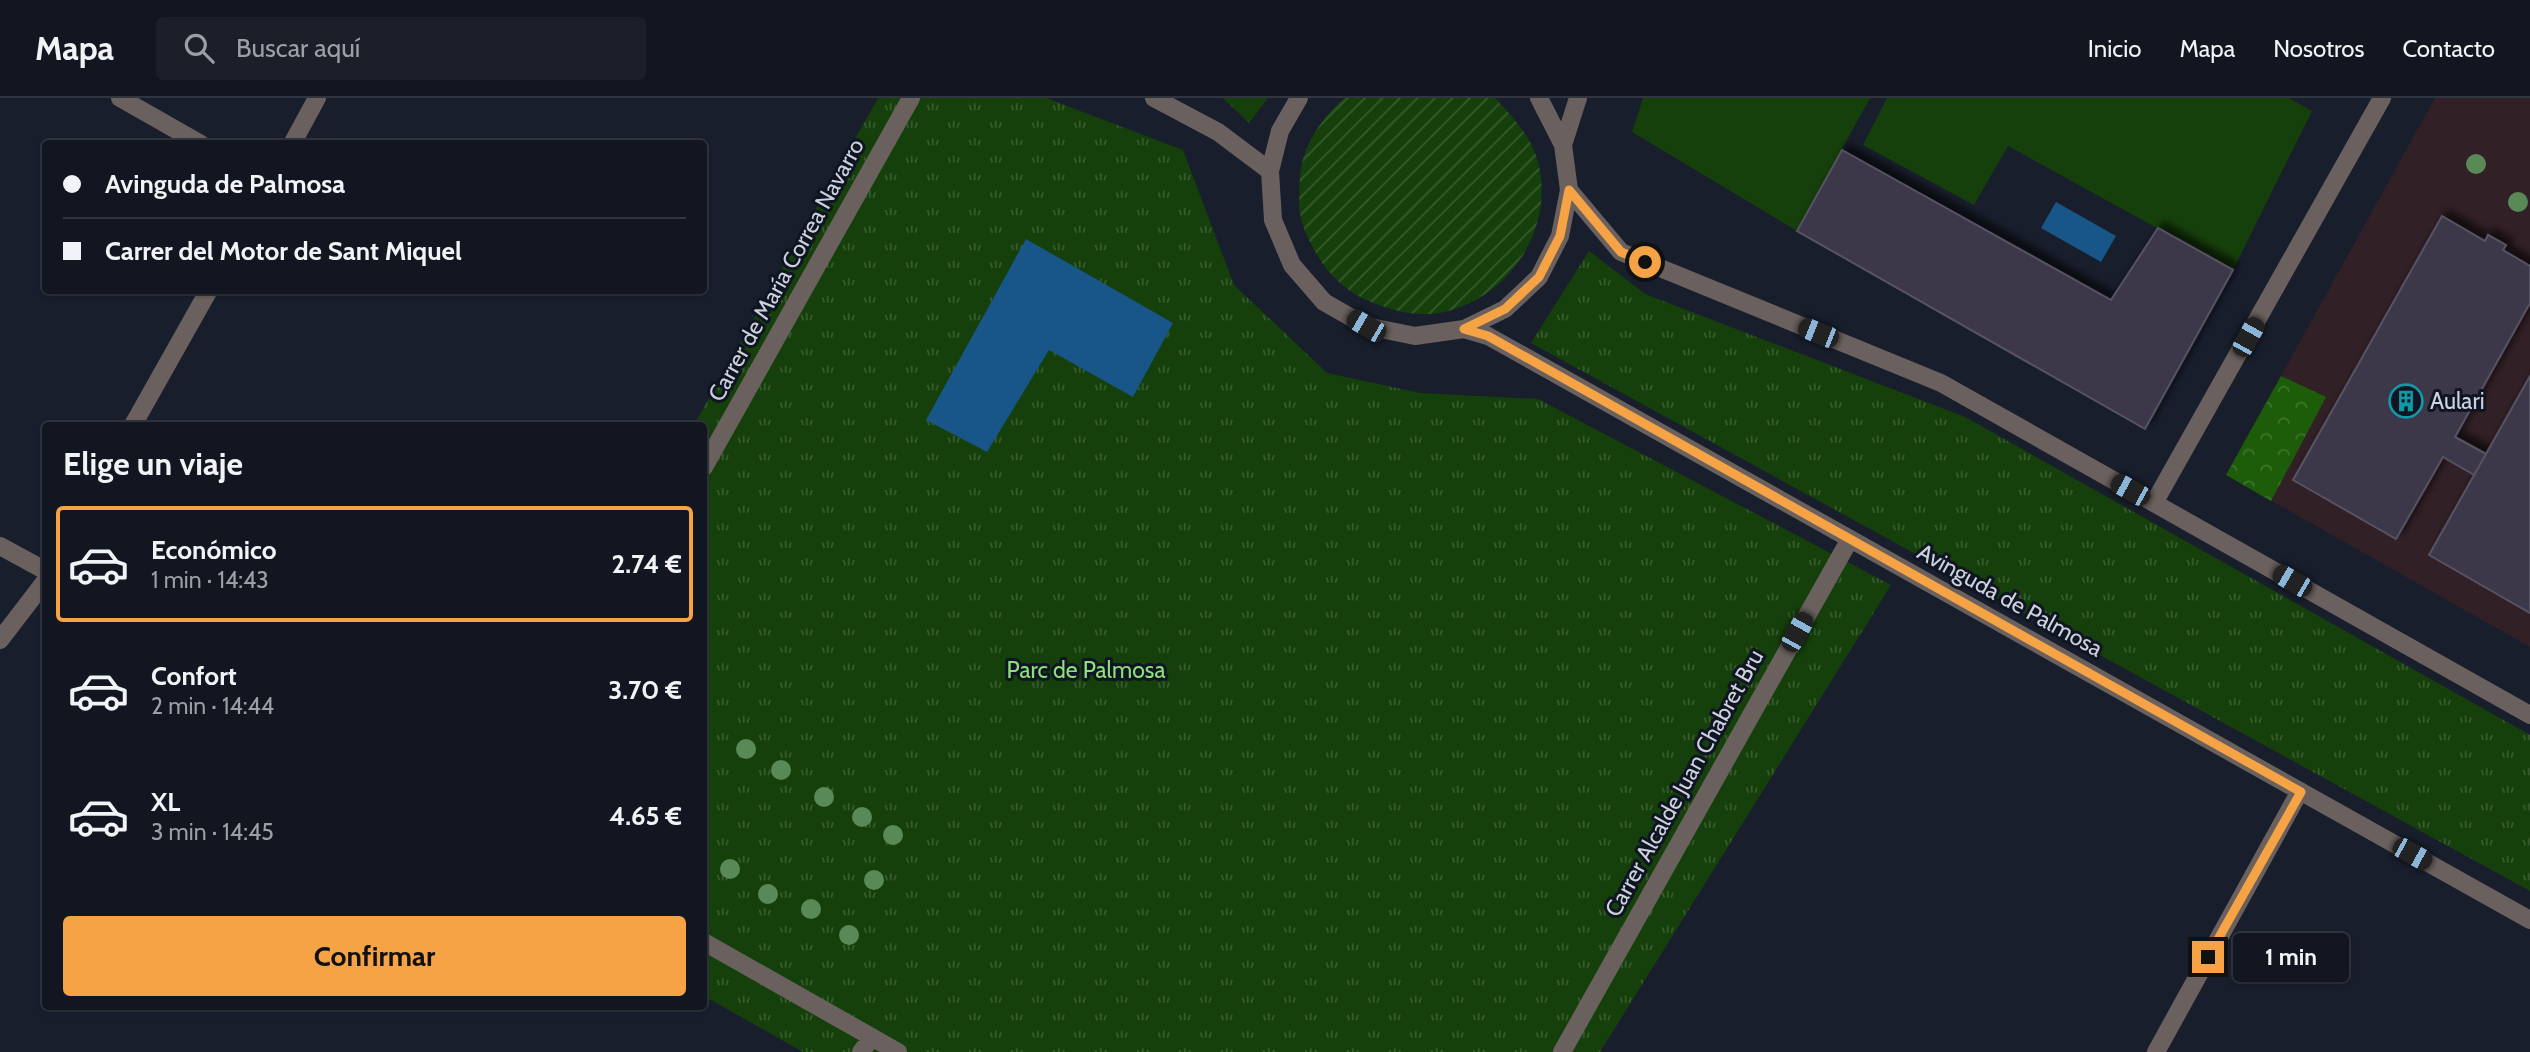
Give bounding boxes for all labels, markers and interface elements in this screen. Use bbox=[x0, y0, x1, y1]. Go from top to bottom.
search box bbox=[156, 17, 646, 80]
text: Mapa bbox=[35, 28, 114, 68]
icon: search bbox=[180, 29, 218, 67]
text: Buscar aquí bbox=[236, 32, 360, 64]
text: Inicio bbox=[2088, 34, 2141, 63]
text: Mapa bbox=[2179, 34, 2235, 63]
text: Nosotros bbox=[2273, 34, 2364, 63]
text: Contacto bbox=[2402, 34, 2495, 63]
street label: Carrer de María Correa Navarro bbox=[702, 134, 870, 406]
text: Avinguda de Palmosa bbox=[105, 168, 345, 200]
text: Carrer del Motor de Sant Miquel bbox=[105, 235, 462, 267]
route start bbox=[1629, 246, 1661, 278]
car bbox=[1343, 306, 1390, 346]
car bbox=[2229, 314, 2268, 360]
car bbox=[1795, 315, 1842, 351]
building icon: Aulari bbox=[2387, 382, 2425, 420]
place label: Aulari bbox=[2430, 387, 2485, 415]
text: Elige un viaje bbox=[63, 444, 243, 483]
car bbox=[2107, 471, 2154, 509]
icon: car bbox=[67, 533, 130, 596]
text: Económico bbox=[151, 534, 277, 566]
street label: Avinguda de Palmosa bbox=[1913, 538, 2107, 662]
text: 2.74 € bbox=[611, 548, 682, 580]
car bbox=[2269, 561, 2316, 601]
text: 1 min · 14:43 bbox=[151, 566, 269, 594]
car bbox=[1778, 609, 1817, 655]
street label: Carrer Alcalde Juan Chabret Bru bbox=[1599, 644, 1769, 922]
park label: Parc de Palmosa bbox=[1007, 656, 1165, 684]
icon: car bbox=[67, 659, 130, 722]
text: Confort bbox=[151, 660, 237, 692]
text: 3.70 € bbox=[608, 674, 682, 706]
text: 2 min · 14:44 bbox=[151, 692, 274, 720]
icon: car bbox=[67, 785, 130, 848]
text: XL bbox=[151, 786, 180, 818]
text: 4.65 € bbox=[609, 800, 682, 832]
text: 3 min · 14:45 bbox=[151, 818, 274, 846]
car bbox=[2389, 835, 2436, 873]
button: Confirmar bbox=[63, 916, 686, 996]
callout: 1 min bbox=[2232, 932, 2348, 982]
route end bbox=[2192, 941, 2224, 973]
text: 1 min bbox=[2265, 943, 2317, 971]

